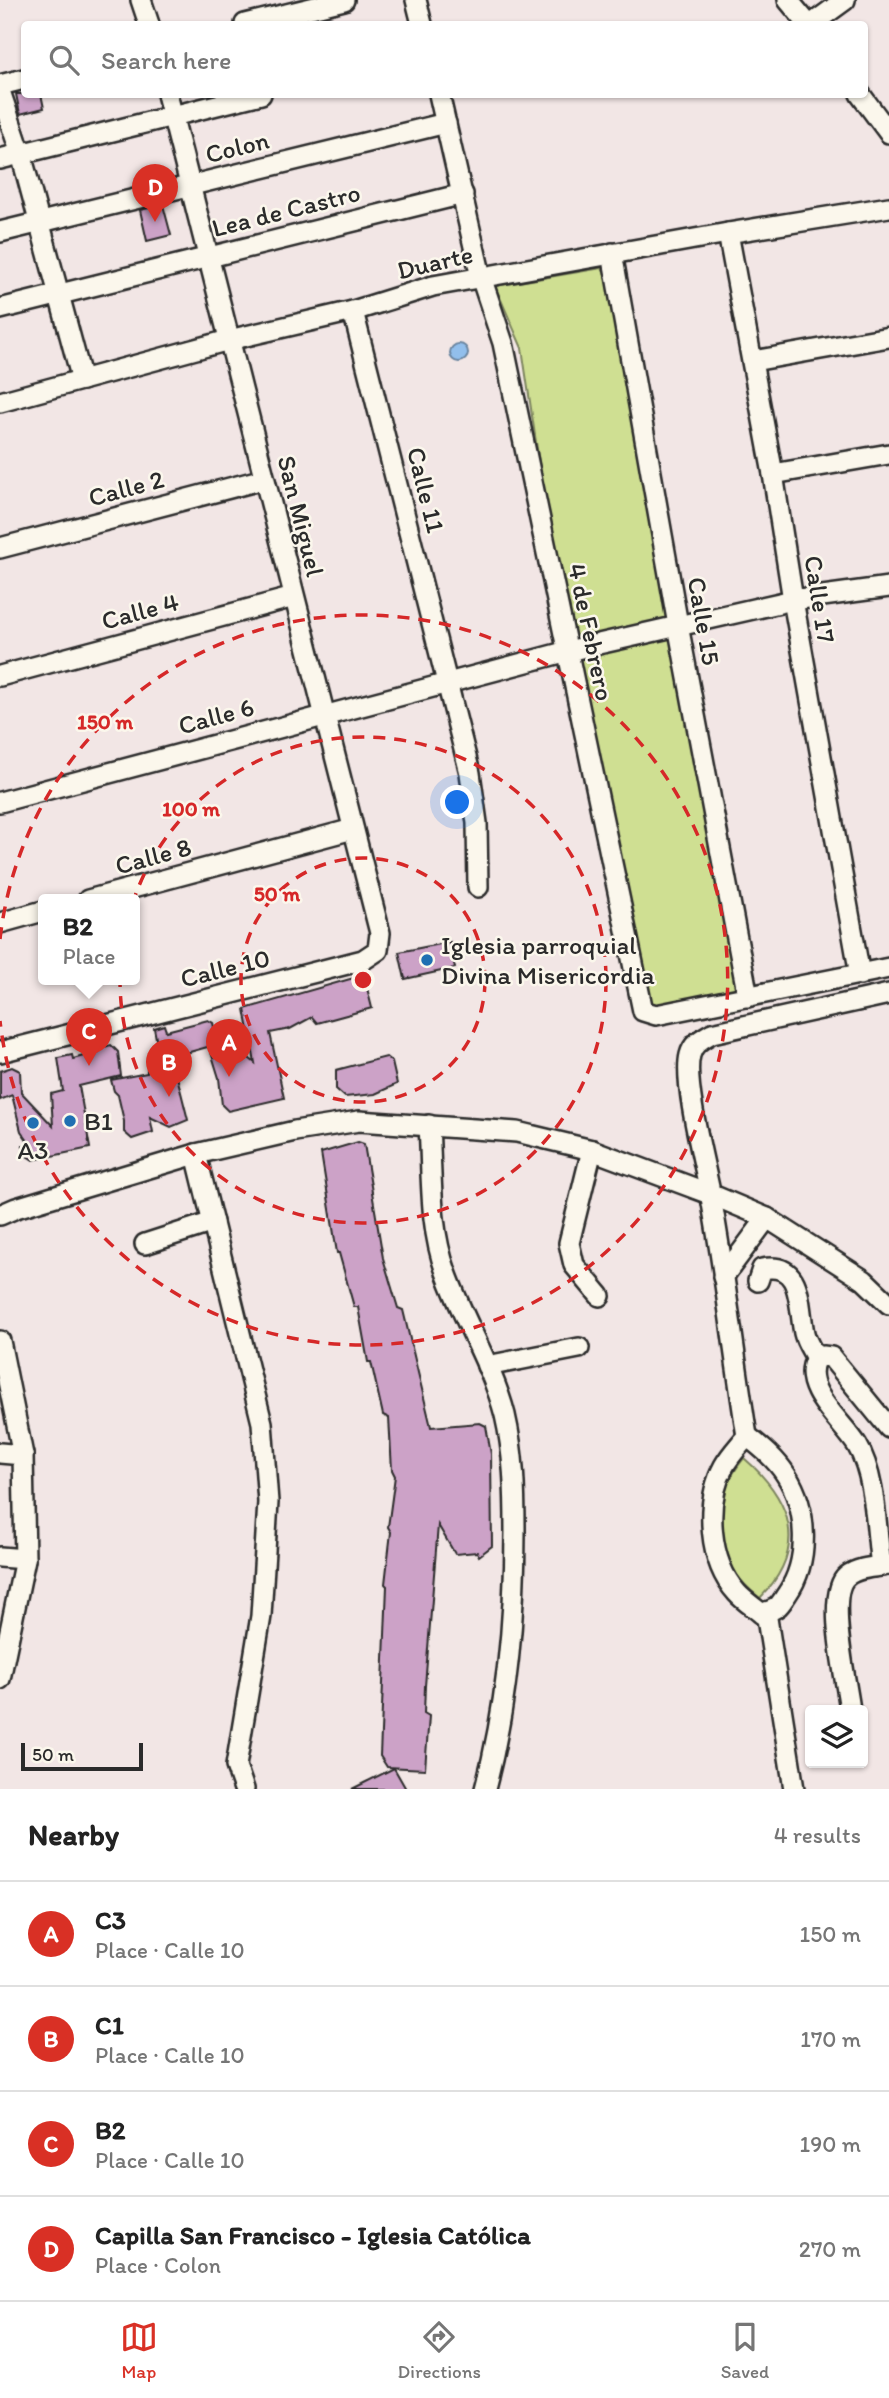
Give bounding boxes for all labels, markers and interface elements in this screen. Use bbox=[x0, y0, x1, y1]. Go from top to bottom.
search box bbox=[21, 21, 868, 98]
icon: search bbox=[45, 41, 83, 79]
text: Search here bbox=[101, 44, 231, 76]
street label: Colon bbox=[202, 124, 272, 170]
pin: D bbox=[132, 164, 178, 222]
street label: Lea de Castro bbox=[208, 176, 364, 244]
street label: Duarte bbox=[394, 238, 476, 286]
street label: Calle 11 bbox=[400, 444, 452, 536]
street label: San Miguel bbox=[271, 452, 331, 580]
street label: Calle 2 bbox=[85, 463, 168, 513]
street label: Calle 17 bbox=[797, 553, 843, 645]
street label: 4 de Febrero bbox=[561, 560, 621, 704]
street label: Calle 15 bbox=[681, 574, 727, 668]
street label: Calle 4 bbox=[98, 585, 183, 637]
street label: Calle 6 bbox=[175, 691, 257, 741]
text: 150 m bbox=[77, 709, 133, 734]
your location bbox=[440, 785, 474, 819]
text: 100 m bbox=[162, 796, 220, 821]
street label: Calle 8 bbox=[111, 831, 195, 881]
text: 50 m bbox=[254, 881, 301, 906]
popup bbox=[38, 894, 140, 985]
text: B2 bbox=[62, 910, 93, 942]
place label: Iglesia parroquial Divina Misericordia bbox=[441, 929, 655, 991]
street label: Calle 10 bbox=[177, 941, 273, 995]
text: Place bbox=[62, 942, 116, 970]
marker: Iglesia parroquial Divina Misericordia bbox=[419, 952, 435, 968]
centre of rings bbox=[351, 968, 375, 992]
pin: C bbox=[66, 1008, 112, 1066]
pin: A bbox=[206, 1019, 252, 1077]
pin: B bbox=[146, 1039, 192, 1097]
place label: B1 bbox=[84, 1105, 113, 1137]
marker: B1 bbox=[62, 1113, 78, 1129]
marker: A3 bbox=[25, 1115, 41, 1131]
place label: A3 bbox=[18, 1134, 48, 1166]
map controls bbox=[805, 1705, 868, 1768]
button: layers bbox=[805, 1705, 868, 1768]
scale bar bbox=[21, 1740, 144, 1772]
text: 50 m bbox=[32, 1743, 74, 1766]
text: Nearby bbox=[28, 1816, 119, 1853]
text: 4 results bbox=[774, 1821, 861, 1849]
text: C3 bbox=[95, 1904, 126, 1936]
text: A bbox=[44, 1920, 58, 1948]
text: 150 m bbox=[800, 1920, 861, 1948]
text: Place · Calle 10 bbox=[95, 1936, 245, 1964]
text: C1 bbox=[95, 2009, 124, 2041]
text: B bbox=[44, 2025, 58, 2053]
text: 170 m bbox=[800, 2025, 861, 2053]
text: Place · Calle 10 bbox=[95, 2041, 245, 2069]
text: B2 bbox=[95, 2114, 125, 2146]
text: C bbox=[44, 2130, 58, 2158]
text: 190 m bbox=[800, 2130, 861, 2158]
text: Place · Calle 10 bbox=[95, 2146, 245, 2174]
text: Capilla San Francisco - Iglesia Católica bbox=[95, 2219, 531, 2251]
text: D bbox=[43, 2235, 59, 2263]
text: 270 m bbox=[799, 2235, 861, 2263]
text: Place · Colon bbox=[95, 2251, 221, 2279]
tab: Map bbox=[120, 2318, 158, 2383]
tab: Directions bbox=[397, 2318, 481, 2383]
tab: Saved bbox=[721, 2318, 769, 2383]

